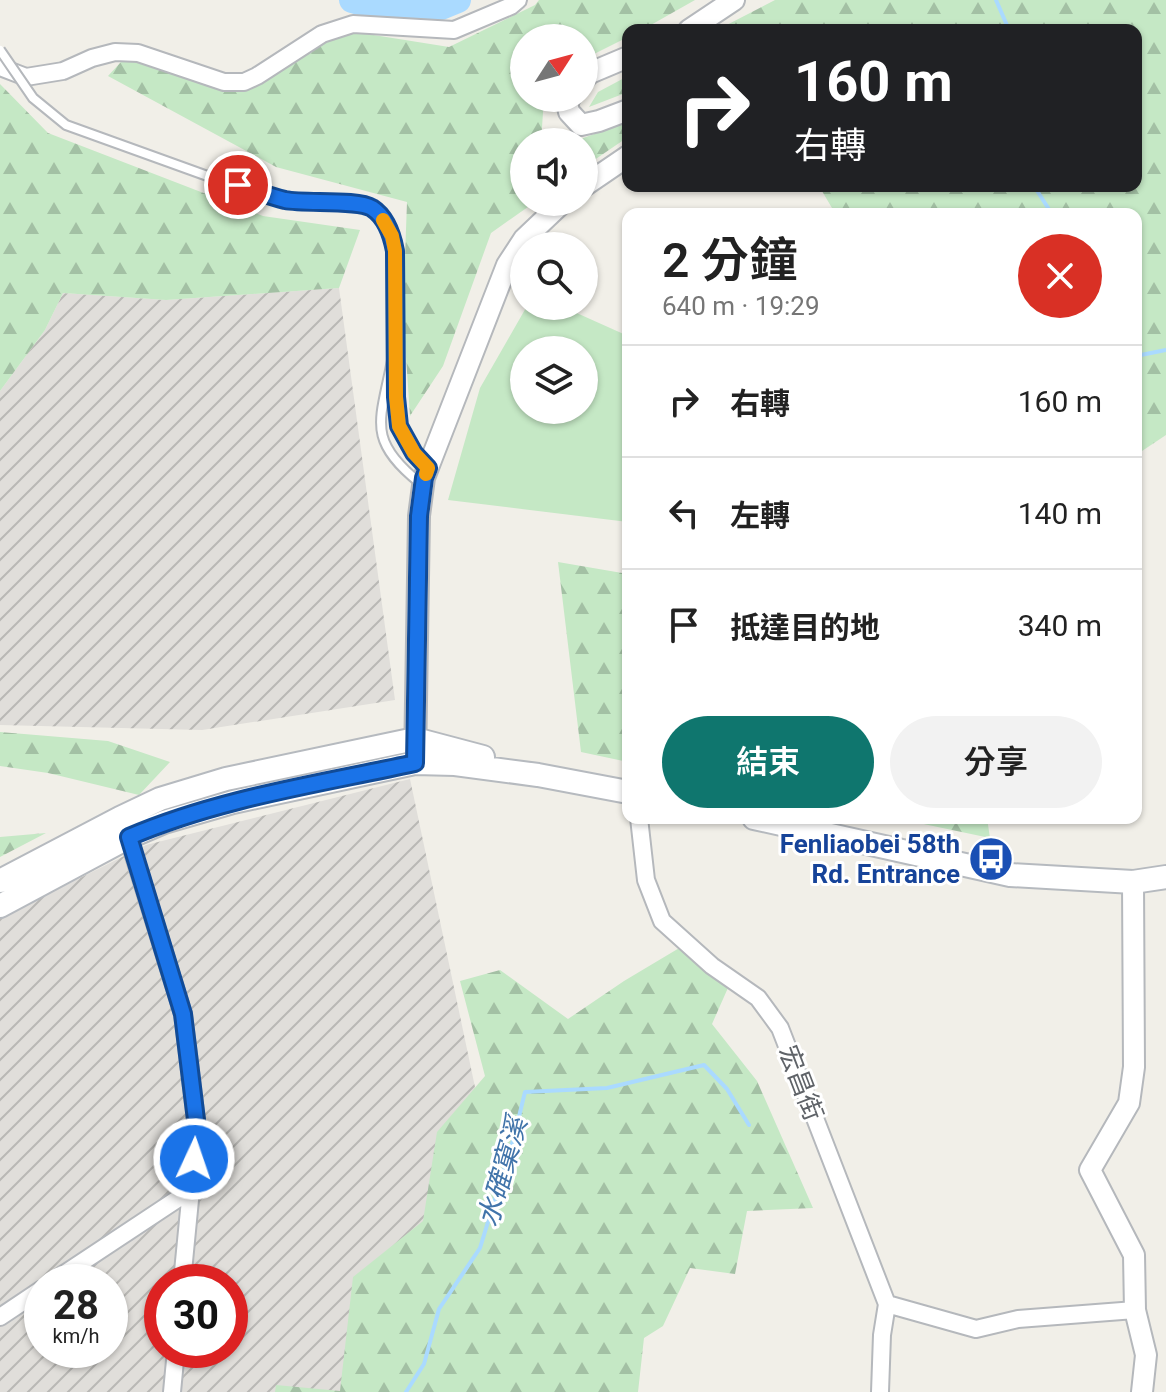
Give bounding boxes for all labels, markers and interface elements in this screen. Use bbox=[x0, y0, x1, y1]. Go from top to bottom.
north arrow bbox=[510, 24, 598, 112]
map controls bbox=[510, 24, 598, 424]
text: 160 m bbox=[794, 49, 953, 115]
icon: right bbox=[662, 56, 766, 160]
text: 右轉 bbox=[794, 125, 866, 167]
button: sound bbox=[510, 128, 598, 216]
pin bbox=[204, 151, 272, 219]
icon: arrive bbox=[216, 163, 260, 207]
button: search bbox=[510, 232, 598, 320]
text: 2 分鐘 bbox=[662, 232, 797, 289]
button: close bbox=[1018, 234, 1102, 318]
text: 640 m · 19:29 bbox=[662, 291, 820, 321]
button: layers bbox=[510, 336, 598, 424]
icon: right bbox=[662, 379, 706, 423]
text: 160 m bbox=[1018, 384, 1102, 419]
text: 右轉 bbox=[730, 386, 790, 421]
icon: left bbox=[662, 491, 706, 535]
text: 140 m bbox=[1018, 496, 1102, 531]
text: 左轉 bbox=[730, 498, 790, 533]
icon: arrive bbox=[662, 603, 706, 647]
text: 340 m bbox=[1018, 608, 1102, 643]
text: 抵達目的地 bbox=[730, 610, 880, 645]
button: 結束 bbox=[662, 716, 874, 808]
button: 分享 bbox=[890, 716, 1102, 808]
place label: Fenliaobei 58th Rd. Entrance bbox=[780, 829, 960, 889]
bus stop icon: Fenliaobei 58th Rd. Entrance bbox=[967, 835, 1015, 883]
street label: 宏昌街 bbox=[773, 1041, 829, 1125]
water label: 水確窠溪 bbox=[471, 1110, 535, 1231]
position arrow bbox=[152, 1117, 236, 1201]
speed limit sign: 30 bbox=[144, 1264, 248, 1368]
text: 28 bbox=[53, 1282, 99, 1329]
text: km/h bbox=[53, 1324, 99, 1348]

